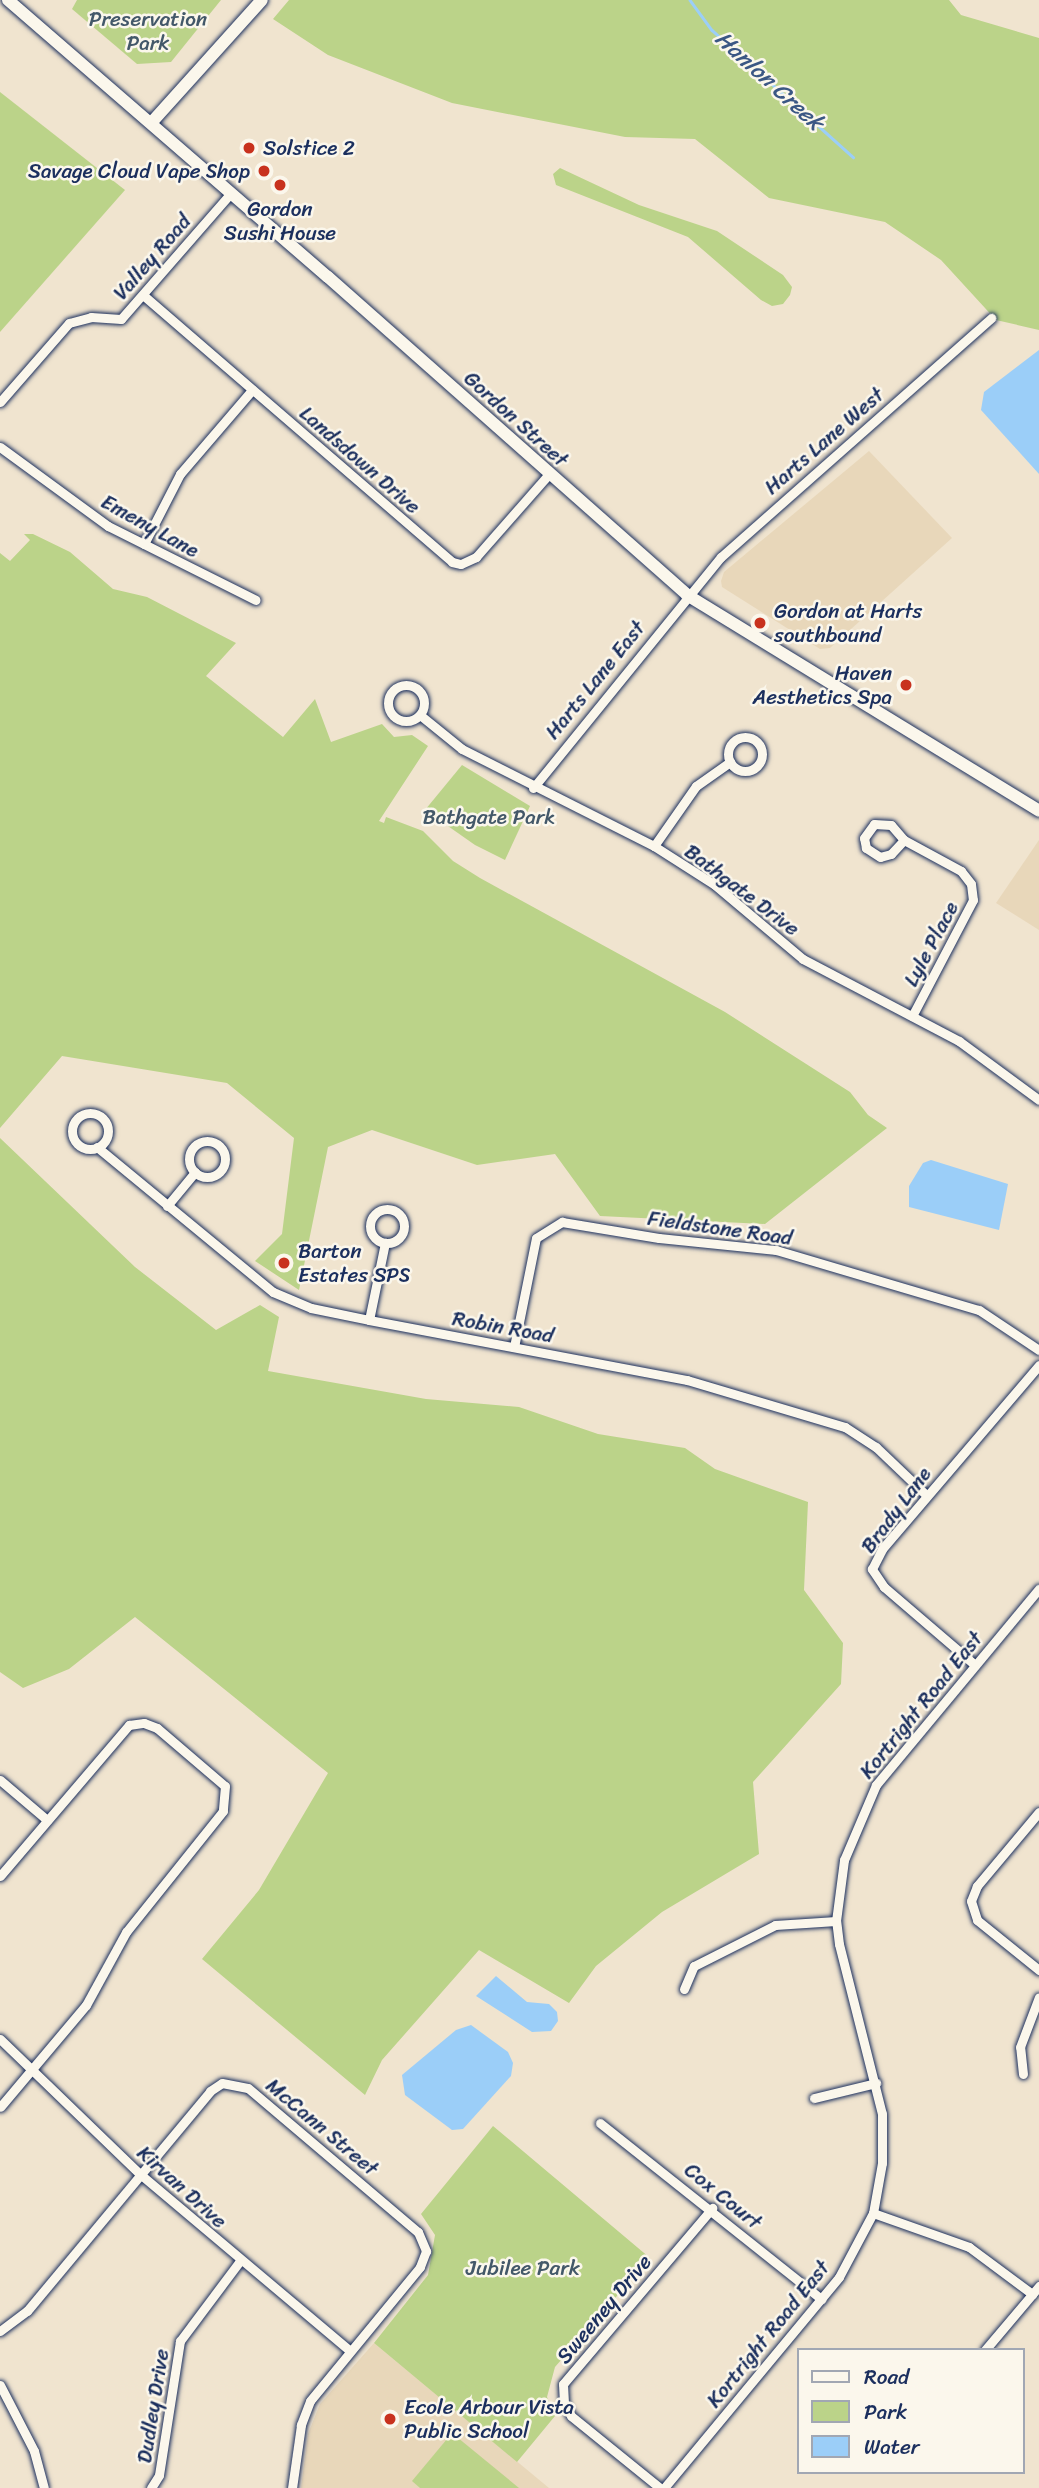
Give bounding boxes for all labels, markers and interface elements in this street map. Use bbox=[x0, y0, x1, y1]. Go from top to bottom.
park label: Preservation Park bbox=[89, 6, 207, 56]
water label: Hanlon Creek bbox=[709, 25, 829, 137]
place label: Solstice 2 bbox=[263, 135, 355, 161]
marker: Solstice 2 bbox=[241, 140, 257, 156]
place label: Savage Cloud Vape Shop bbox=[27, 158, 250, 184]
marker: Savage Cloud Vape Shop bbox=[256, 163, 272, 179]
marker: Gordon Sushi House bbox=[272, 177, 288, 193]
place label: Gordon Sushi House bbox=[224, 196, 336, 246]
street label: Valley Road bbox=[108, 209, 196, 305]
street label: Gordon Street bbox=[459, 365, 573, 473]
street label: Harts Lane West bbox=[759, 382, 889, 500]
street label: Landsdown Drive bbox=[294, 401, 426, 519]
street label: Emeny Lane bbox=[96, 489, 204, 563]
place label: Gordon at Harts southbound bbox=[774, 598, 922, 648]
street label: Harts Lane East bbox=[539, 615, 651, 745]
marker: Gordon at Harts southbound bbox=[752, 615, 768, 631]
place label: Haven Aesthetics Spa bbox=[752, 660, 892, 710]
marker: Haven Aesthetics Spa bbox=[898, 677, 914, 693]
park label: Bathgate Park bbox=[423, 804, 555, 830]
street label: Bathgate Drive bbox=[680, 839, 804, 941]
street label: Lyle Place bbox=[898, 897, 964, 991]
street label: Fieldstone Road bbox=[646, 1205, 794, 1251]
place label: Barton Estates SPS bbox=[298, 1238, 410, 1288]
marker: Barton Estates SPS bbox=[276, 1255, 292, 1271]
street label: Robin Road bbox=[450, 1306, 556, 1348]
street label: Brady Lane bbox=[855, 1462, 937, 1558]
street label: Kortright Road East bbox=[854, 1626, 988, 1784]
street label: McCann Street bbox=[260, 2072, 384, 2182]
street label: Kirvan Drive bbox=[132, 2140, 232, 2234]
street label: Cox Court bbox=[679, 2157, 767, 2235]
street label: Sweeney Drive bbox=[551, 2249, 657, 2369]
park label: Jubilee Park bbox=[466, 2255, 580, 2281]
street label: Kortright Road East bbox=[701, 2255, 835, 2413]
street label: Dudley Drive bbox=[132, 2347, 174, 2465]
legend bbox=[797, 2348, 1025, 2474]
text: Road bbox=[864, 2358, 909, 2396]
text: Park bbox=[864, 2393, 907, 2431]
place label: Ecole Arbour Vista Public School bbox=[404, 2394, 576, 2444]
marker: Ecole Arbour Vista Public School bbox=[382, 2411, 398, 2427]
text: Water bbox=[864, 2428, 919, 2466]

